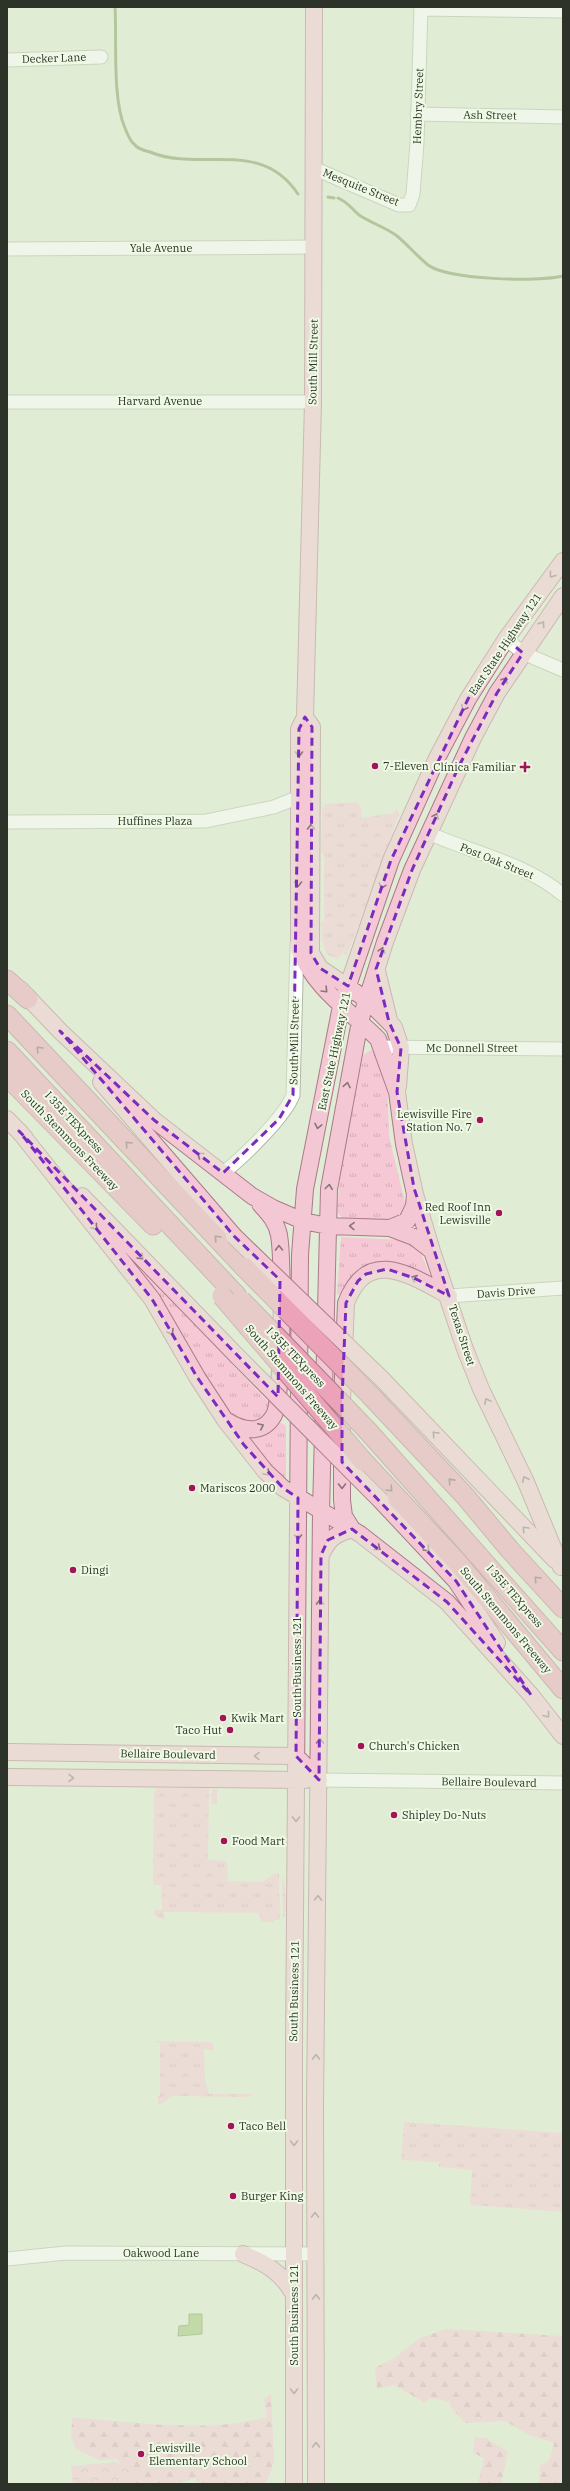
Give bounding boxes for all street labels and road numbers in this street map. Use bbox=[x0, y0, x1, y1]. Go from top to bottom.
street label: Decker Lane bbox=[22, 50, 87, 66]
street label: Hembry Street bbox=[410, 68, 426, 144]
street label: Ash Street bbox=[463, 108, 517, 122]
street label: Mesquite Street bbox=[321, 165, 401, 209]
street label: Yale Avenue bbox=[130, 241, 192, 255]
street label: South Mill Street bbox=[305, 319, 321, 405]
street label: Harvard Avenue bbox=[118, 394, 202, 408]
street label: East State Highway 121 bbox=[465, 590, 545, 698]
street label: Huffines Plaza bbox=[118, 814, 192, 828]
street label: Post Oak Street bbox=[458, 840, 536, 882]
street label: East State Highway 121 bbox=[315, 990, 353, 1112]
street label: South Mill Street bbox=[286, 999, 302, 1085]
street label: Mc Donnell Street bbox=[426, 1041, 518, 1055]
street label: South Stemmons Freeway bbox=[18, 1087, 122, 1193]
street label: I 35E TEXpress bbox=[42, 1088, 106, 1156]
street label: Davis Drive bbox=[476, 1283, 536, 1301]
street label: Texas Street bbox=[446, 1303, 478, 1367]
street label: South Stemmons Freeway bbox=[243, 1322, 342, 1432]
street label: I 35E TEXpress bbox=[264, 1324, 328, 1390]
street label: I 35E TEXpress bbox=[484, 1562, 546, 1630]
street label: South Stemmons Freeway bbox=[457, 1564, 555, 1676]
street label: South Business 121 bbox=[290, 1616, 304, 1718]
street label: Bellaire Boulevard bbox=[120, 1746, 216, 1762]
street label: Bellaire Boulevard bbox=[441, 1774, 537, 1790]
street label: South Business 121 bbox=[286, 1940, 302, 2042]
street label: Oakwood Lane bbox=[123, 2246, 199, 2260]
street label: South Business 121 bbox=[287, 2264, 301, 2366]

